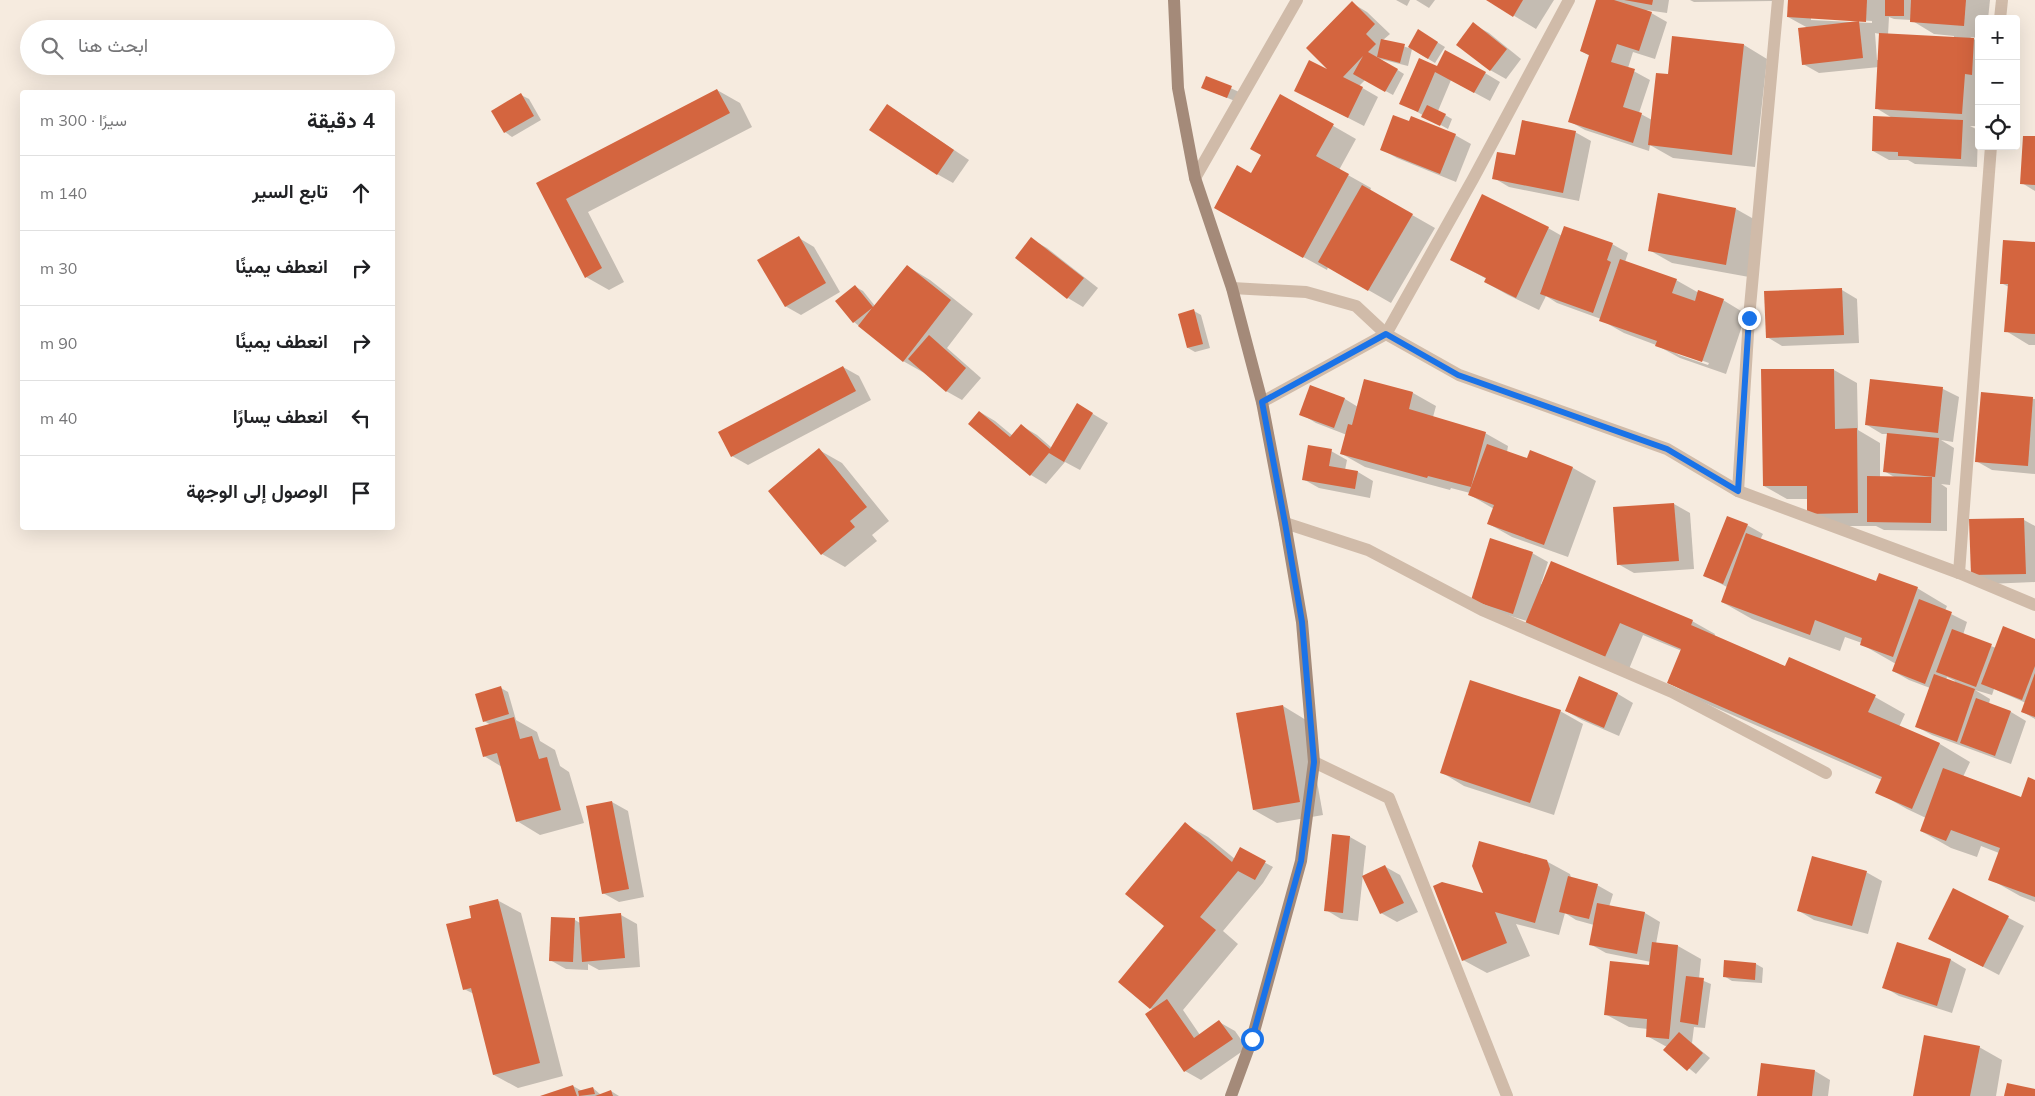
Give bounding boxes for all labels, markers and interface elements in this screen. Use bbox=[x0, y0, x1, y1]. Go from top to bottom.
map controls bbox=[1975, 15, 2020, 150]
button: + bbox=[1975, 15, 2020, 60]
search box bbox=[20, 20, 395, 75]
text: ابحث هنا bbox=[78, 33, 148, 57]
icon: search bbox=[38, 34, 66, 62]
button: − bbox=[1975, 60, 2020, 105]
button: locate bbox=[1975, 105, 2020, 150]
text: 4 دقيقة bbox=[307, 107, 375, 133]
text: سيرًا · 300 m bbox=[40, 110, 127, 130]
text: تابع السير bbox=[252, 179, 328, 203]
icon: ahead bbox=[347, 179, 375, 207]
text: 140 m bbox=[40, 183, 87, 203]
text: انعطف يمينًا bbox=[235, 254, 328, 278]
icon: right bbox=[347, 254, 375, 282]
text: 30 m bbox=[40, 258, 77, 278]
route end bbox=[1738, 307, 1761, 330]
text: انعطف يمينًا bbox=[235, 329, 328, 353]
icon: right bbox=[347, 329, 375, 357]
text: 90 m bbox=[40, 333, 77, 353]
text: انعطف يسارًا bbox=[233, 404, 328, 428]
icon: left bbox=[347, 404, 375, 432]
text: 40 m bbox=[40, 408, 77, 428]
text: الوصول إلى الوجهة bbox=[186, 479, 328, 503]
icon: arrive bbox=[347, 479, 375, 507]
route start bbox=[1241, 1028, 1264, 1051]

